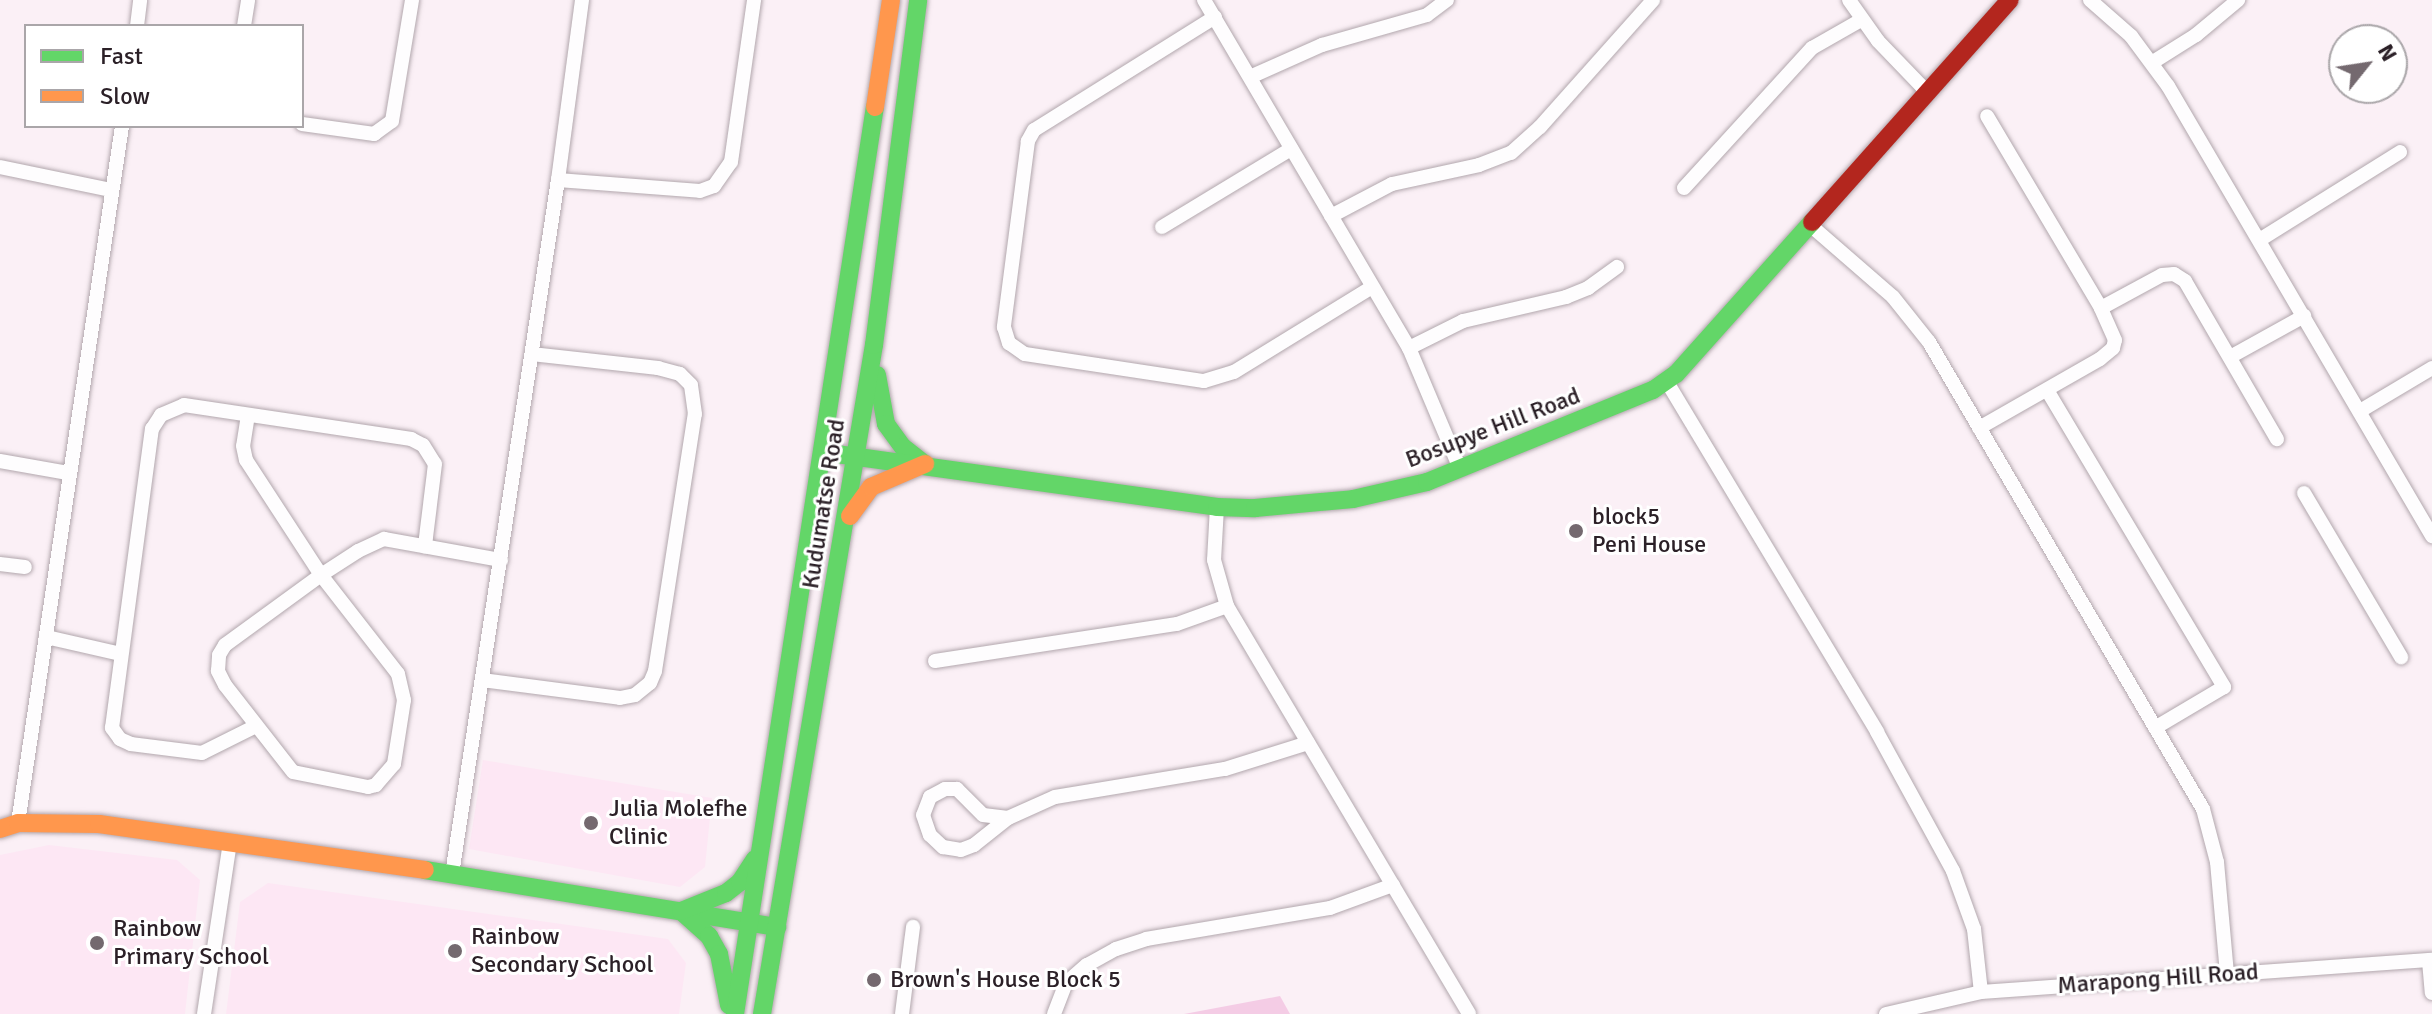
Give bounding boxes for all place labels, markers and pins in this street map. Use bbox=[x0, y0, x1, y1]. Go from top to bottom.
place label: block5 Peni House bbox=[1592, 503, 1706, 559]
marker: block5 Peni House bbox=[1567, 522, 1585, 540]
place label: Julia Molefhe Clinic bbox=[609, 795, 748, 851]
marker: Julia Molefhe Clinic bbox=[580, 812, 602, 834]
place label: Rainbow Primary School bbox=[113, 915, 269, 971]
place label: Rainbow Secondary School bbox=[471, 923, 654, 979]
marker: Rainbow Primary School bbox=[88, 934, 106, 952]
marker: Rainbow Secondary School bbox=[446, 942, 464, 960]
place label: Brown's House Block 5 bbox=[890, 966, 1121, 994]
marker: Brown's House Block 5 bbox=[865, 971, 883, 989]

